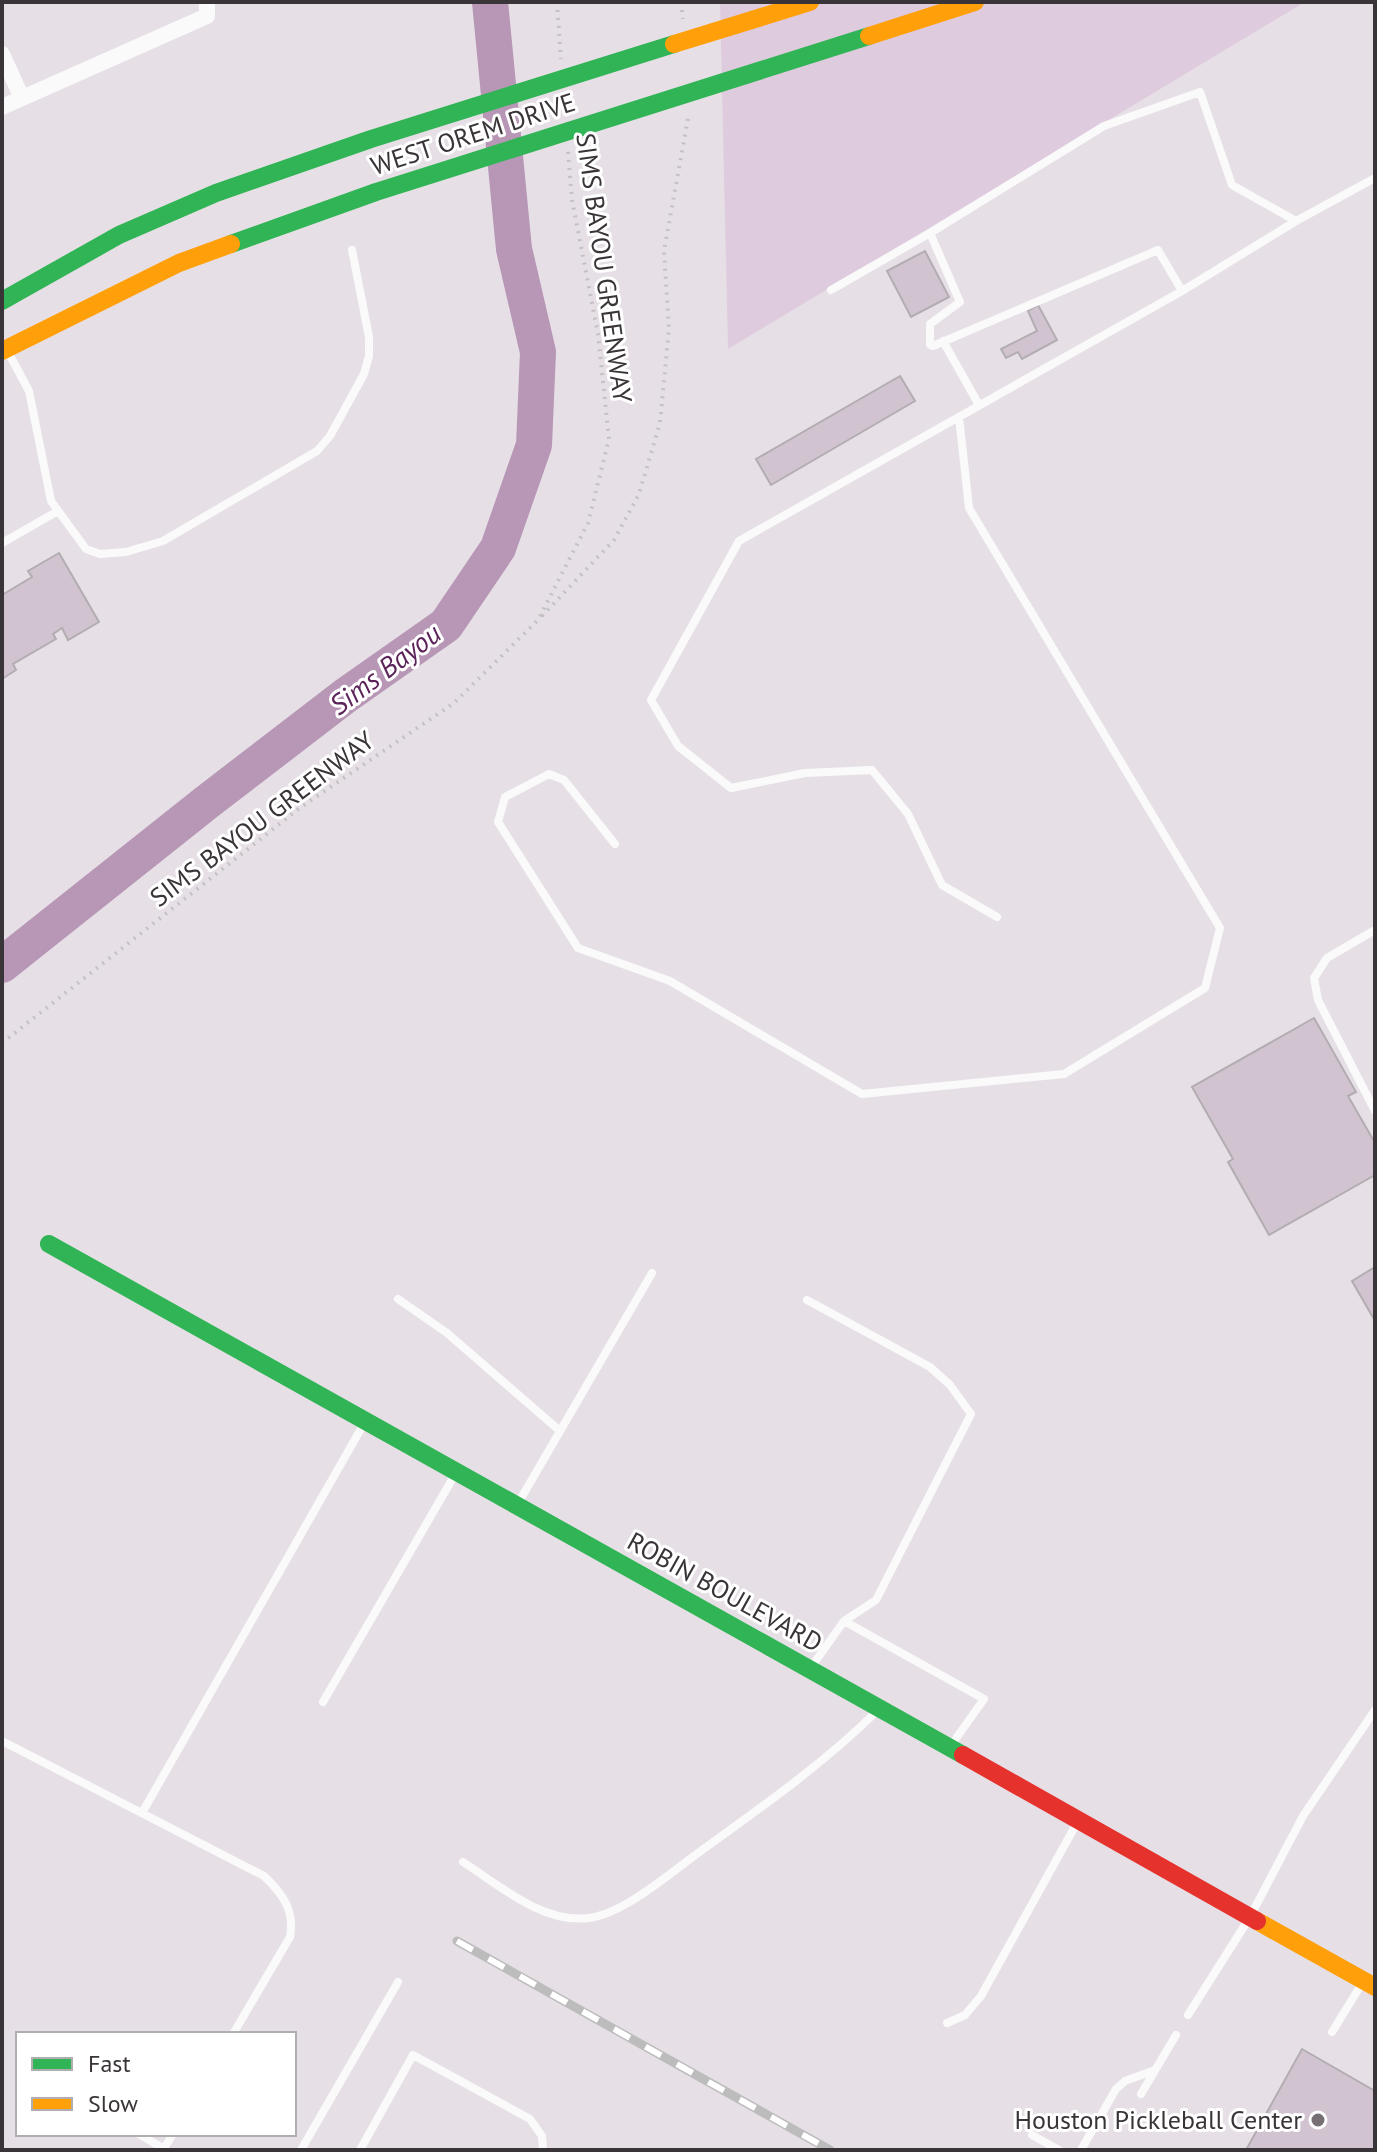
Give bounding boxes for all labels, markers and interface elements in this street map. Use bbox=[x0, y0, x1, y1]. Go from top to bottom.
street label: WEST OREM DRIVE bbox=[366, 85, 579, 182]
street label: SIMS BAYOU GREENWAY bbox=[569, 131, 640, 405]
water label: Sims Bayou bbox=[321, 615, 448, 723]
street label: SIMS BAYOU GREENWAY bbox=[143, 723, 381, 914]
street label: ROBIN BOULEVARD bbox=[622, 1524, 829, 1659]
legend bbox=[16, 2032, 296, 2136]
text: Fast bbox=[88, 2048, 131, 2079]
text: Slow bbox=[88, 2088, 138, 2119]
place label: Houston Pickleball Center bbox=[1015, 2103, 1302, 2136]
marker: Houston Pickleball Center bbox=[1309, 2111, 1327, 2129]

